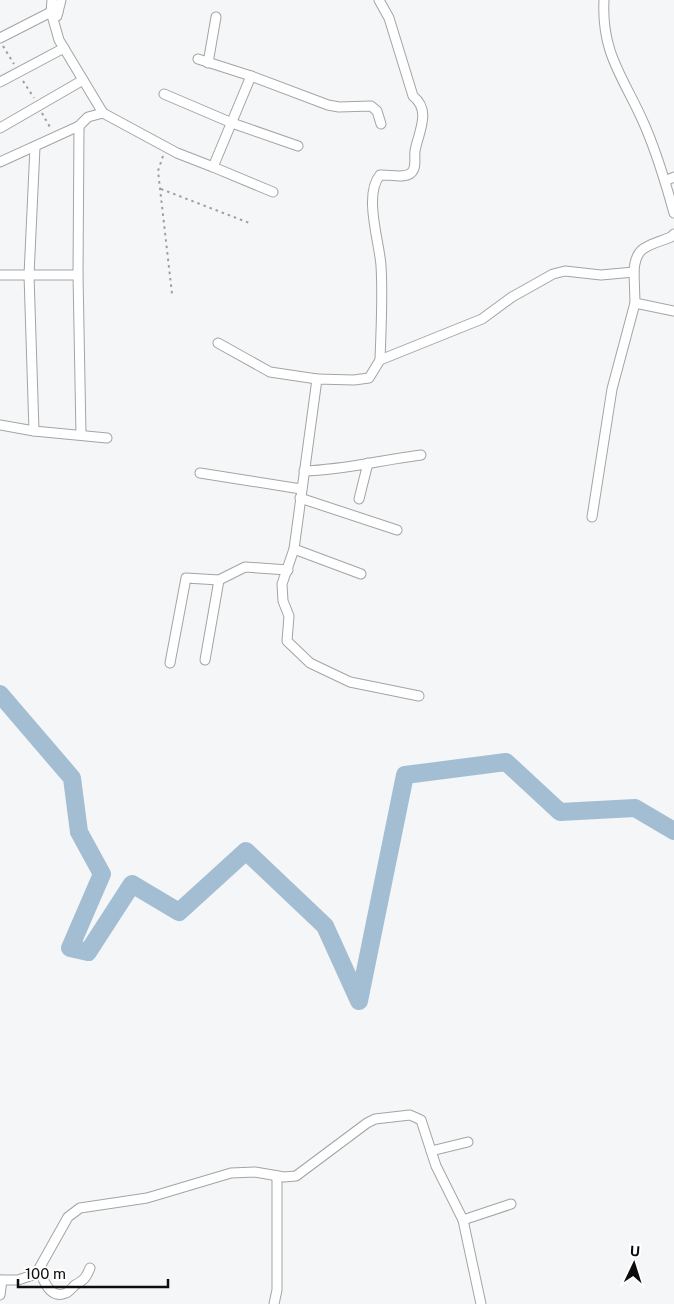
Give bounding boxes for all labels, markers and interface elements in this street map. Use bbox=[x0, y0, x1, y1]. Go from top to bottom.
north arrow bbox=[609, 1239, 659, 1289]
text: U bbox=[629, 1243, 641, 1259]
scale bar bbox=[18, 1256, 168, 1288]
text: 100 m bbox=[25, 1265, 66, 1282]

